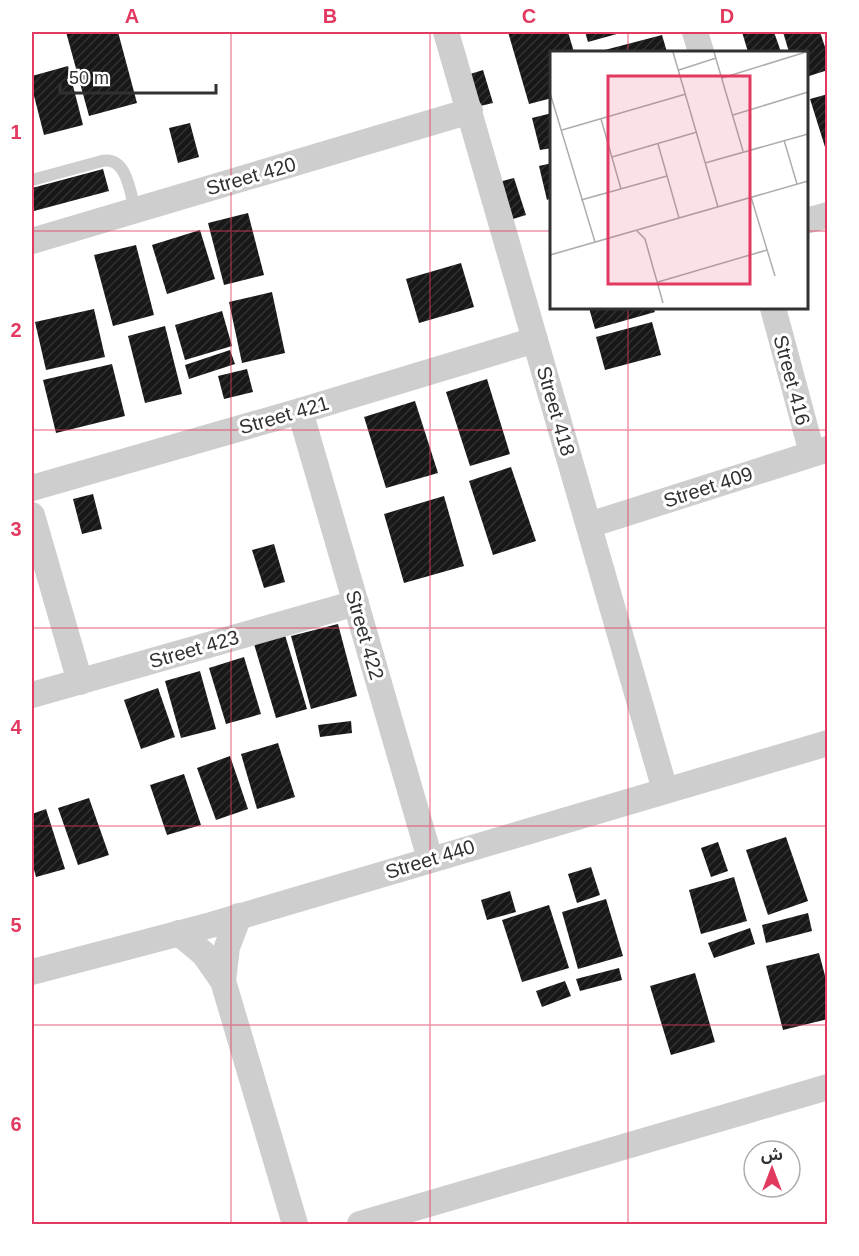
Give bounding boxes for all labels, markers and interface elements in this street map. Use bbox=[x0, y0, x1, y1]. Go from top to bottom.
text: A bbox=[125, 5, 139, 27]
text: B bbox=[323, 5, 337, 27]
text: C bbox=[522, 5, 536, 27]
text: D bbox=[720, 5, 734, 27]
inset map bbox=[550, 51, 808, 309]
scale bar bbox=[60, 57, 216, 95]
text: 50 m bbox=[69, 68, 109, 88]
text: 1 bbox=[10, 121, 22, 143]
street label: Street 420 bbox=[204, 153, 298, 199]
text: 2 bbox=[10, 319, 22, 341]
street label: Street 416 bbox=[769, 333, 815, 427]
street label: Street 418 bbox=[533, 364, 579, 458]
street label: Street 421 bbox=[237, 392, 331, 438]
street label: Street 409 bbox=[661, 462, 755, 512]
text: 3 bbox=[10, 518, 22, 540]
street label: Street 422 bbox=[342, 588, 388, 682]
street label: Street 423 bbox=[147, 626, 241, 672]
text: 4 bbox=[10, 716, 22, 738]
street label: Street 440 bbox=[383, 835, 477, 883]
text: 5 bbox=[10, 914, 22, 936]
text: 6 bbox=[10, 1113, 22, 1135]
north arrow bbox=[742, 1139, 802, 1199]
text: ش bbox=[761, 1146, 783, 1164]

